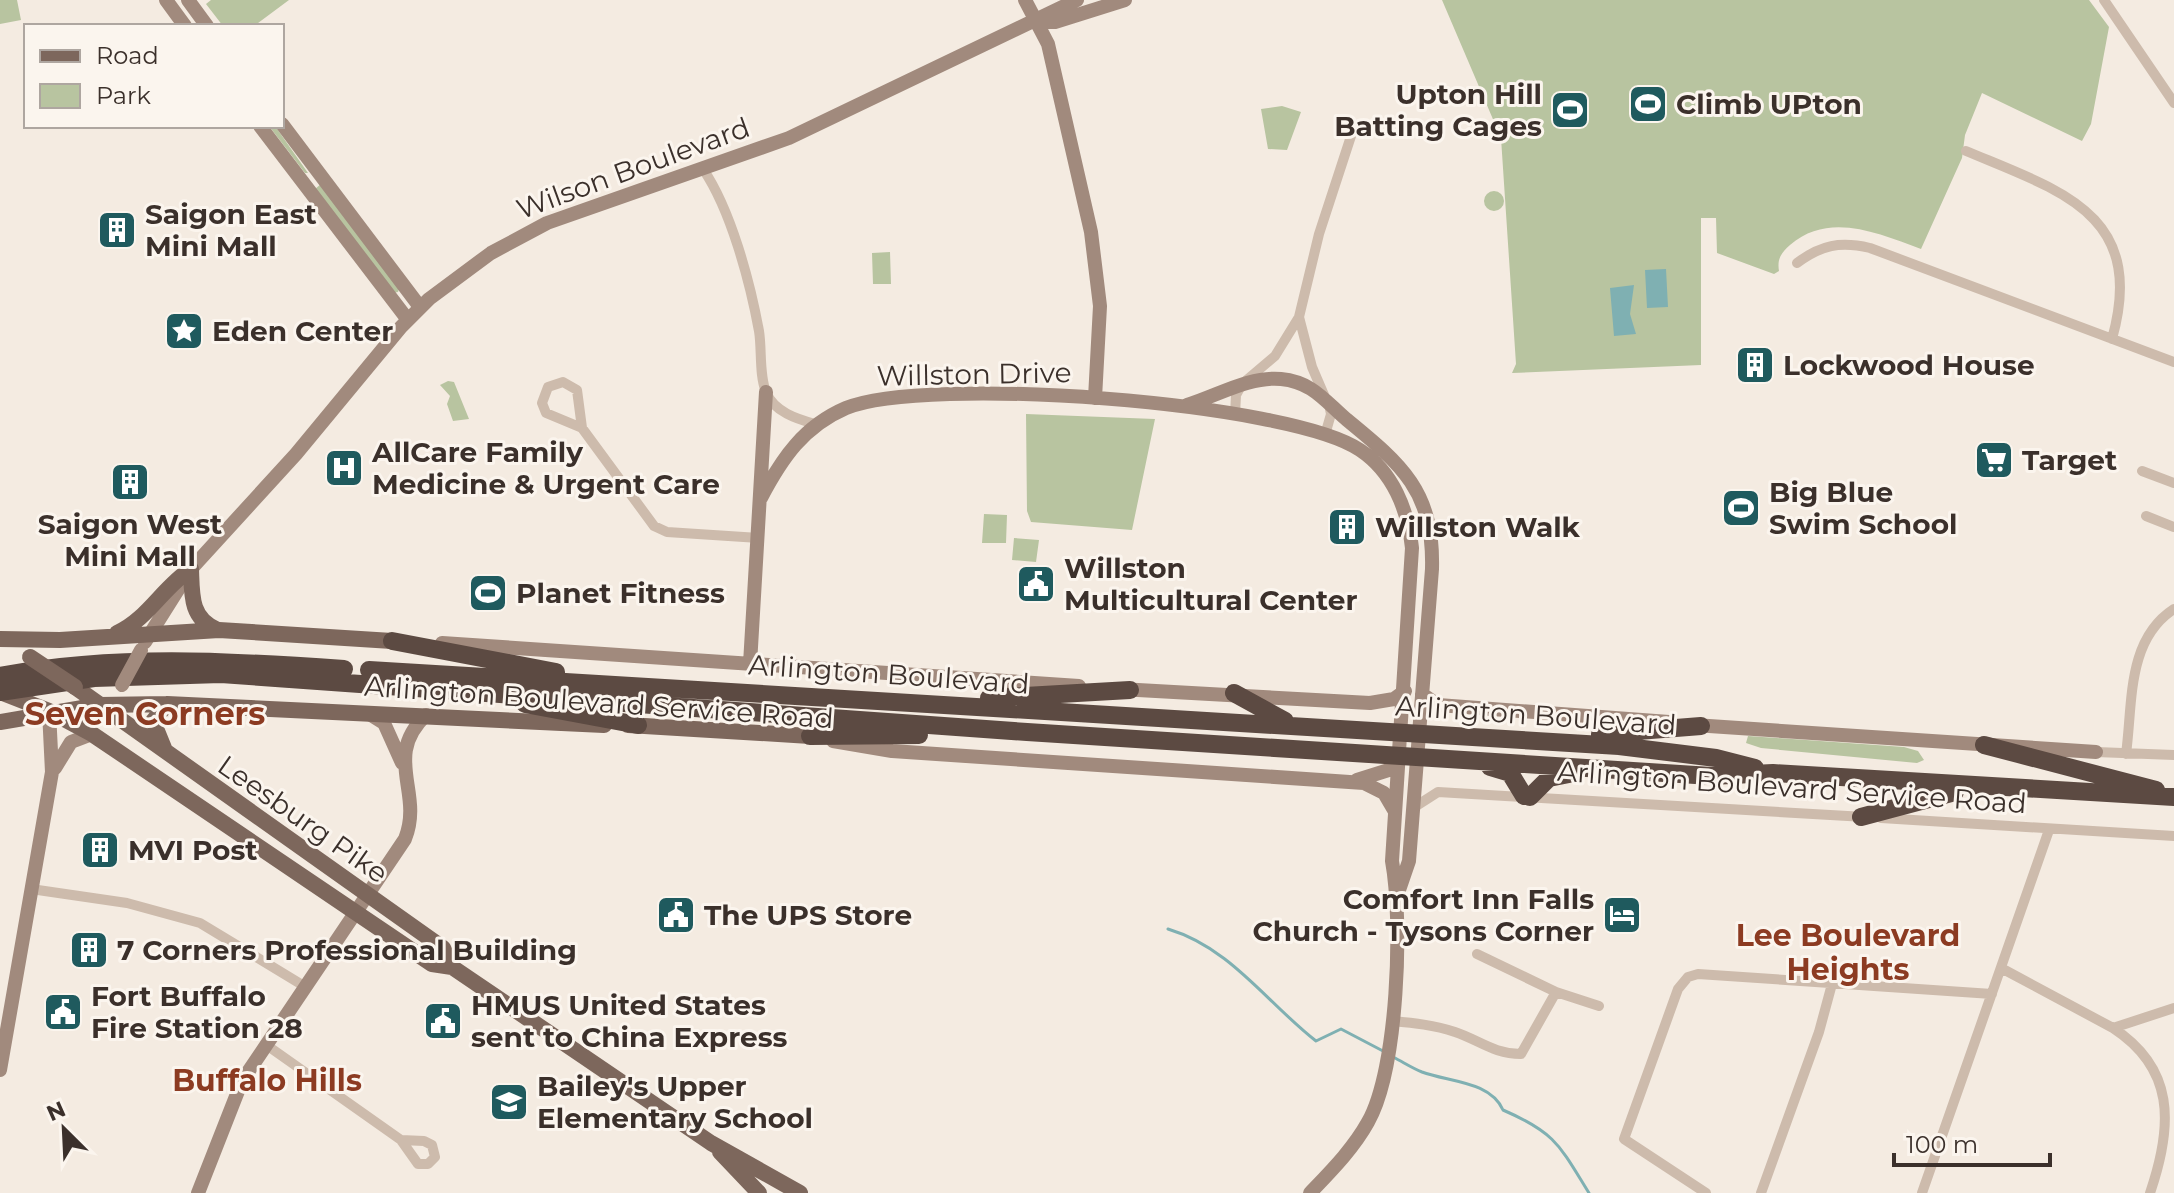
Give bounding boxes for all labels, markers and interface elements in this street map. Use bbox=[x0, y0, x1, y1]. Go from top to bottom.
legend bbox=[24, 24, 284, 128]
text: Road bbox=[96, 41, 159, 70]
place label: Upton Hill Batting Cages bbox=[1334, 77, 1542, 143]
text: Park bbox=[96, 81, 151, 110]
sports icon: Climb UPton bbox=[1627, 83, 1669, 125]
place label: Climb UPton bbox=[1676, 87, 1862, 121]
sports icon: Upton Hill Batting Cages bbox=[1549, 89, 1591, 131]
street label: Wilson Boulevard bbox=[512, 110, 754, 226]
place label: Saigon East Mini Mall bbox=[145, 197, 317, 263]
building icon: Saigon East Mini Mall bbox=[96, 209, 138, 251]
place icon: Eden Center bbox=[163, 310, 205, 352]
place label: Eden Center bbox=[212, 314, 393, 348]
building icon: Lockwood House bbox=[1734, 344, 1776, 386]
place label: Lockwood House bbox=[1783, 348, 2035, 382]
street label: Willston Drive bbox=[876, 355, 1072, 393]
place label: AllCare Family Medicine & Urgent Care bbox=[371, 435, 720, 501]
supermarket icon: Target bbox=[1973, 439, 2015, 481]
place label: Target bbox=[2022, 443, 2117, 477]
hospital icon: AllCare Family Medicine & Urgent Care bbox=[323, 447, 365, 489]
building icon: Saigon West Mini Mall bbox=[109, 461, 151, 503]
place label: Big Blue Swim School bbox=[1769, 475, 1957, 541]
sports icon: Big Blue Swim School bbox=[1720, 487, 1762, 529]
building icon: Willston Walk bbox=[1326, 506, 1368, 548]
place label: Saigon West Mini Mall bbox=[38, 507, 222, 573]
place label: Willston Walk bbox=[1375, 510, 1581, 544]
place label: Willston Multicultural Center bbox=[1064, 551, 1357, 617]
public building icon: Willston Multicultural Center bbox=[1015, 563, 1057, 605]
sports icon: Planet Fitness bbox=[467, 572, 509, 614]
place label: Planet Fitness bbox=[516, 576, 725, 610]
street label: Arlington Boulevard bbox=[747, 647, 1031, 701]
street label: Arlington Boulevard Service Road bbox=[363, 669, 835, 735]
street label: Arlington Boulevard bbox=[1394, 688, 1678, 742]
district label: Seven Corners bbox=[25, 694, 265, 733]
street label: Leesburg Pike bbox=[211, 748, 395, 890]
street label: Arlington Boulevard Service Road bbox=[1556, 754, 2028, 820]
building icon: MVI Post bbox=[79, 829, 121, 871]
place label: MVI Post bbox=[128, 833, 257, 867]
place label: Comfort Inn Falls Church - Tysons Corner bbox=[1252, 882, 1594, 948]
public building icon: The UPS Store bbox=[655, 894, 697, 936]
hotel icon: Comfort Inn Falls Church - Tysons Corner bbox=[1601, 894, 1643, 936]
place label: The UPS Store bbox=[704, 898, 912, 932]
district label: Lee Boulevard Heights bbox=[1736, 917, 1960, 988]
building icon: 7 Corners Professional Building bbox=[68, 929, 110, 971]
place label: 7 Corners Professional Building bbox=[117, 933, 577, 967]
place label: Fort Buffalo Fire Station 28 bbox=[91, 979, 303, 1045]
place label: HMUS United States sent to China Express bbox=[471, 988, 788, 1054]
public building icon: Fort Buffalo Fire Station 28 bbox=[42, 991, 84, 1033]
public building icon: HMUS United States sent to China Express bbox=[422, 1000, 464, 1042]
district label: Buffalo Hills bbox=[172, 1062, 362, 1099]
place label: Bailey's Upper Elementary School bbox=[537, 1069, 813, 1135]
school or university icon: Bailey's Upper Elementary School bbox=[488, 1081, 530, 1123]
north arrow bbox=[24, 1089, 104, 1169]
text: N bbox=[42, 1095, 70, 1127]
scale bar bbox=[1894, 1117, 2050, 1167]
text: 100 m bbox=[1906, 1130, 1978, 1159]

